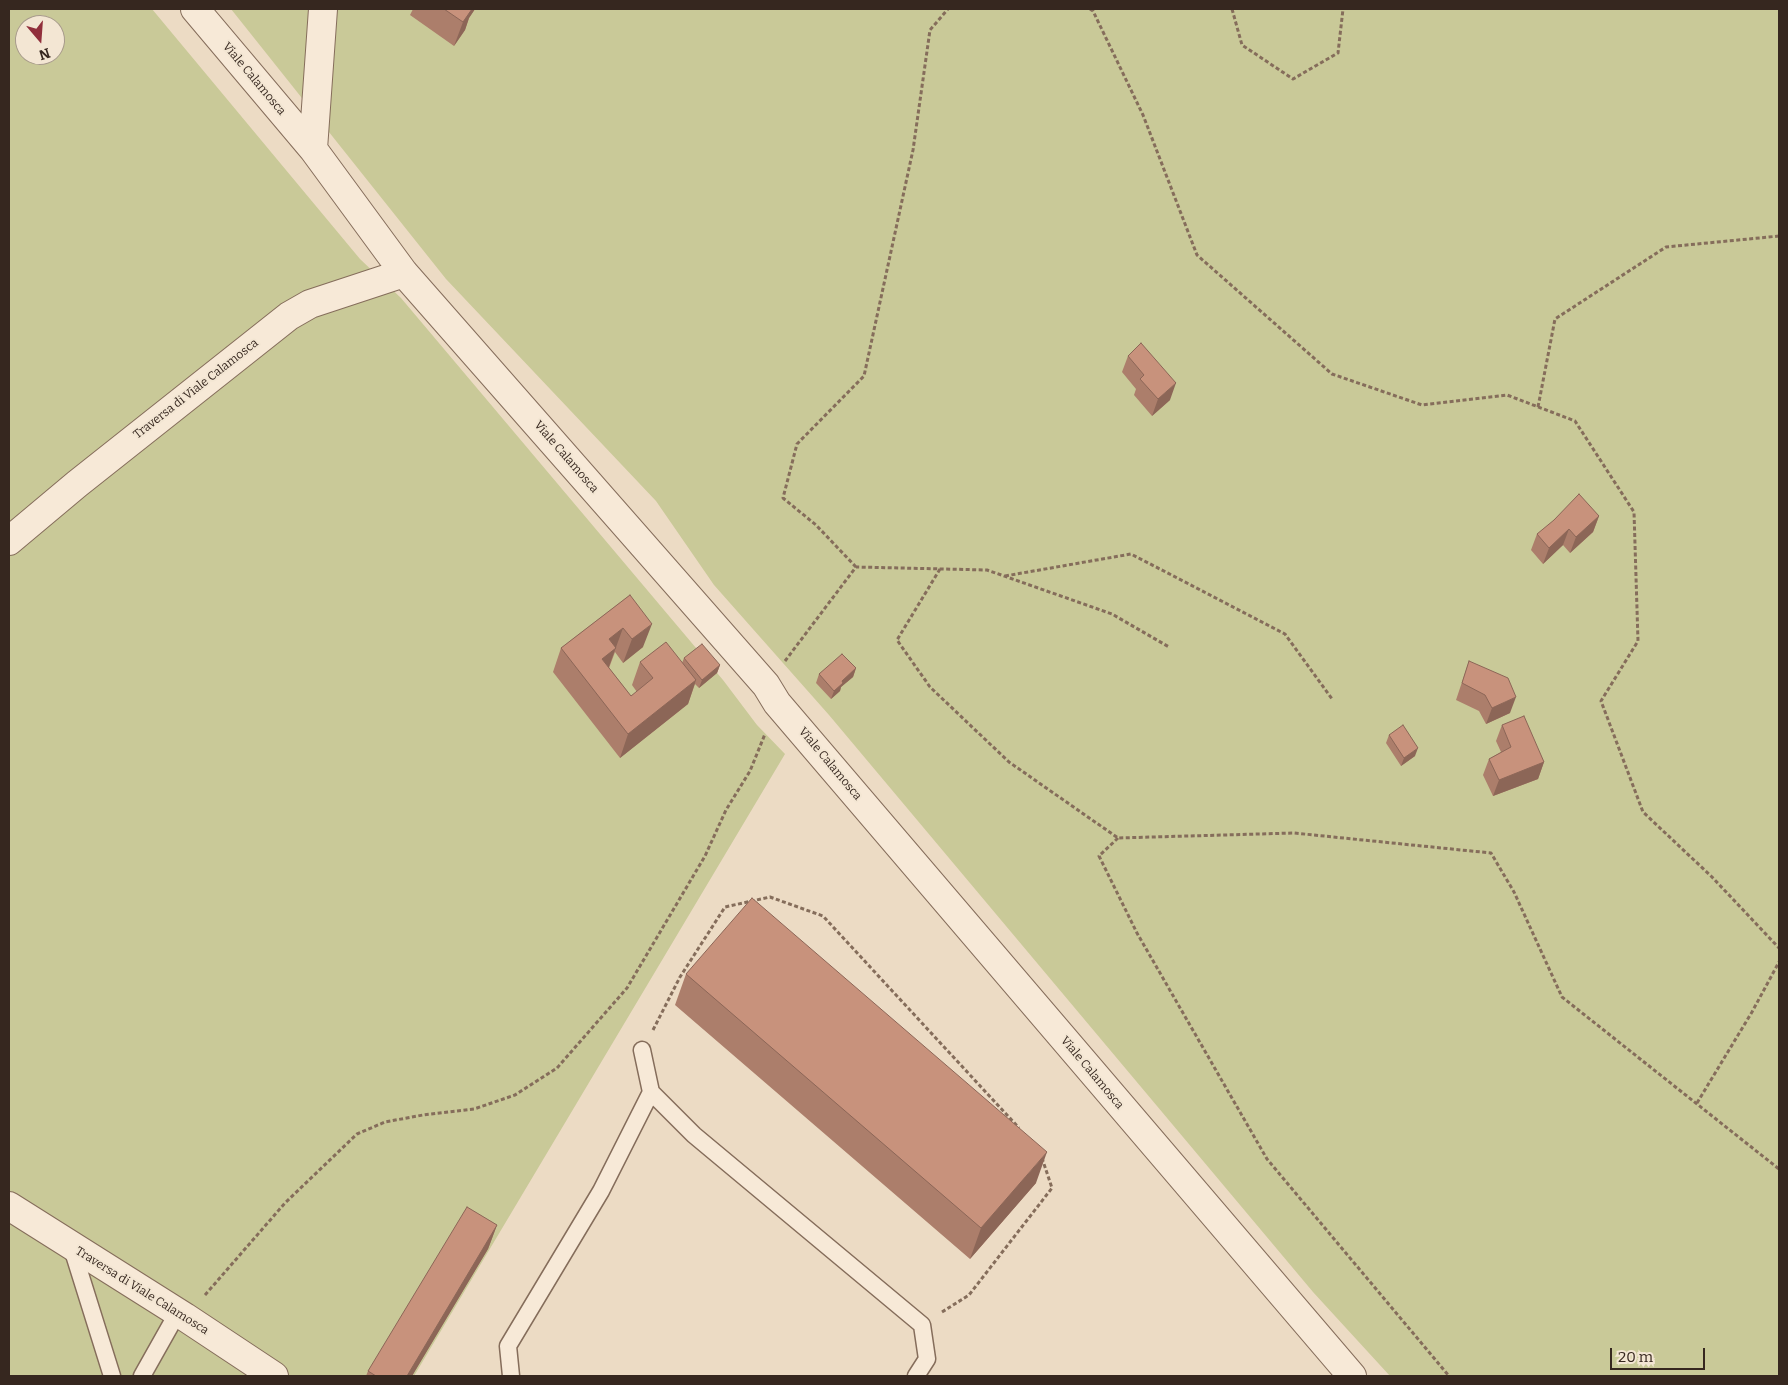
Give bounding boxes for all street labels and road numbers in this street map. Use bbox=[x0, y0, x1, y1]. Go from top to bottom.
street label: Viale Calamosca bbox=[219, 40, 289, 118]
street label: Traversa di Viale Calamosca bbox=[131, 336, 261, 442]
street label: Viale Calamosca bbox=[531, 418, 601, 496]
street label: Viale Calamosca bbox=[795, 725, 865, 803]
street label: Viale Calamosca bbox=[1057, 1034, 1127, 1112]
street label: Traversa di Viale Calamosca bbox=[73, 1244, 211, 1338]

